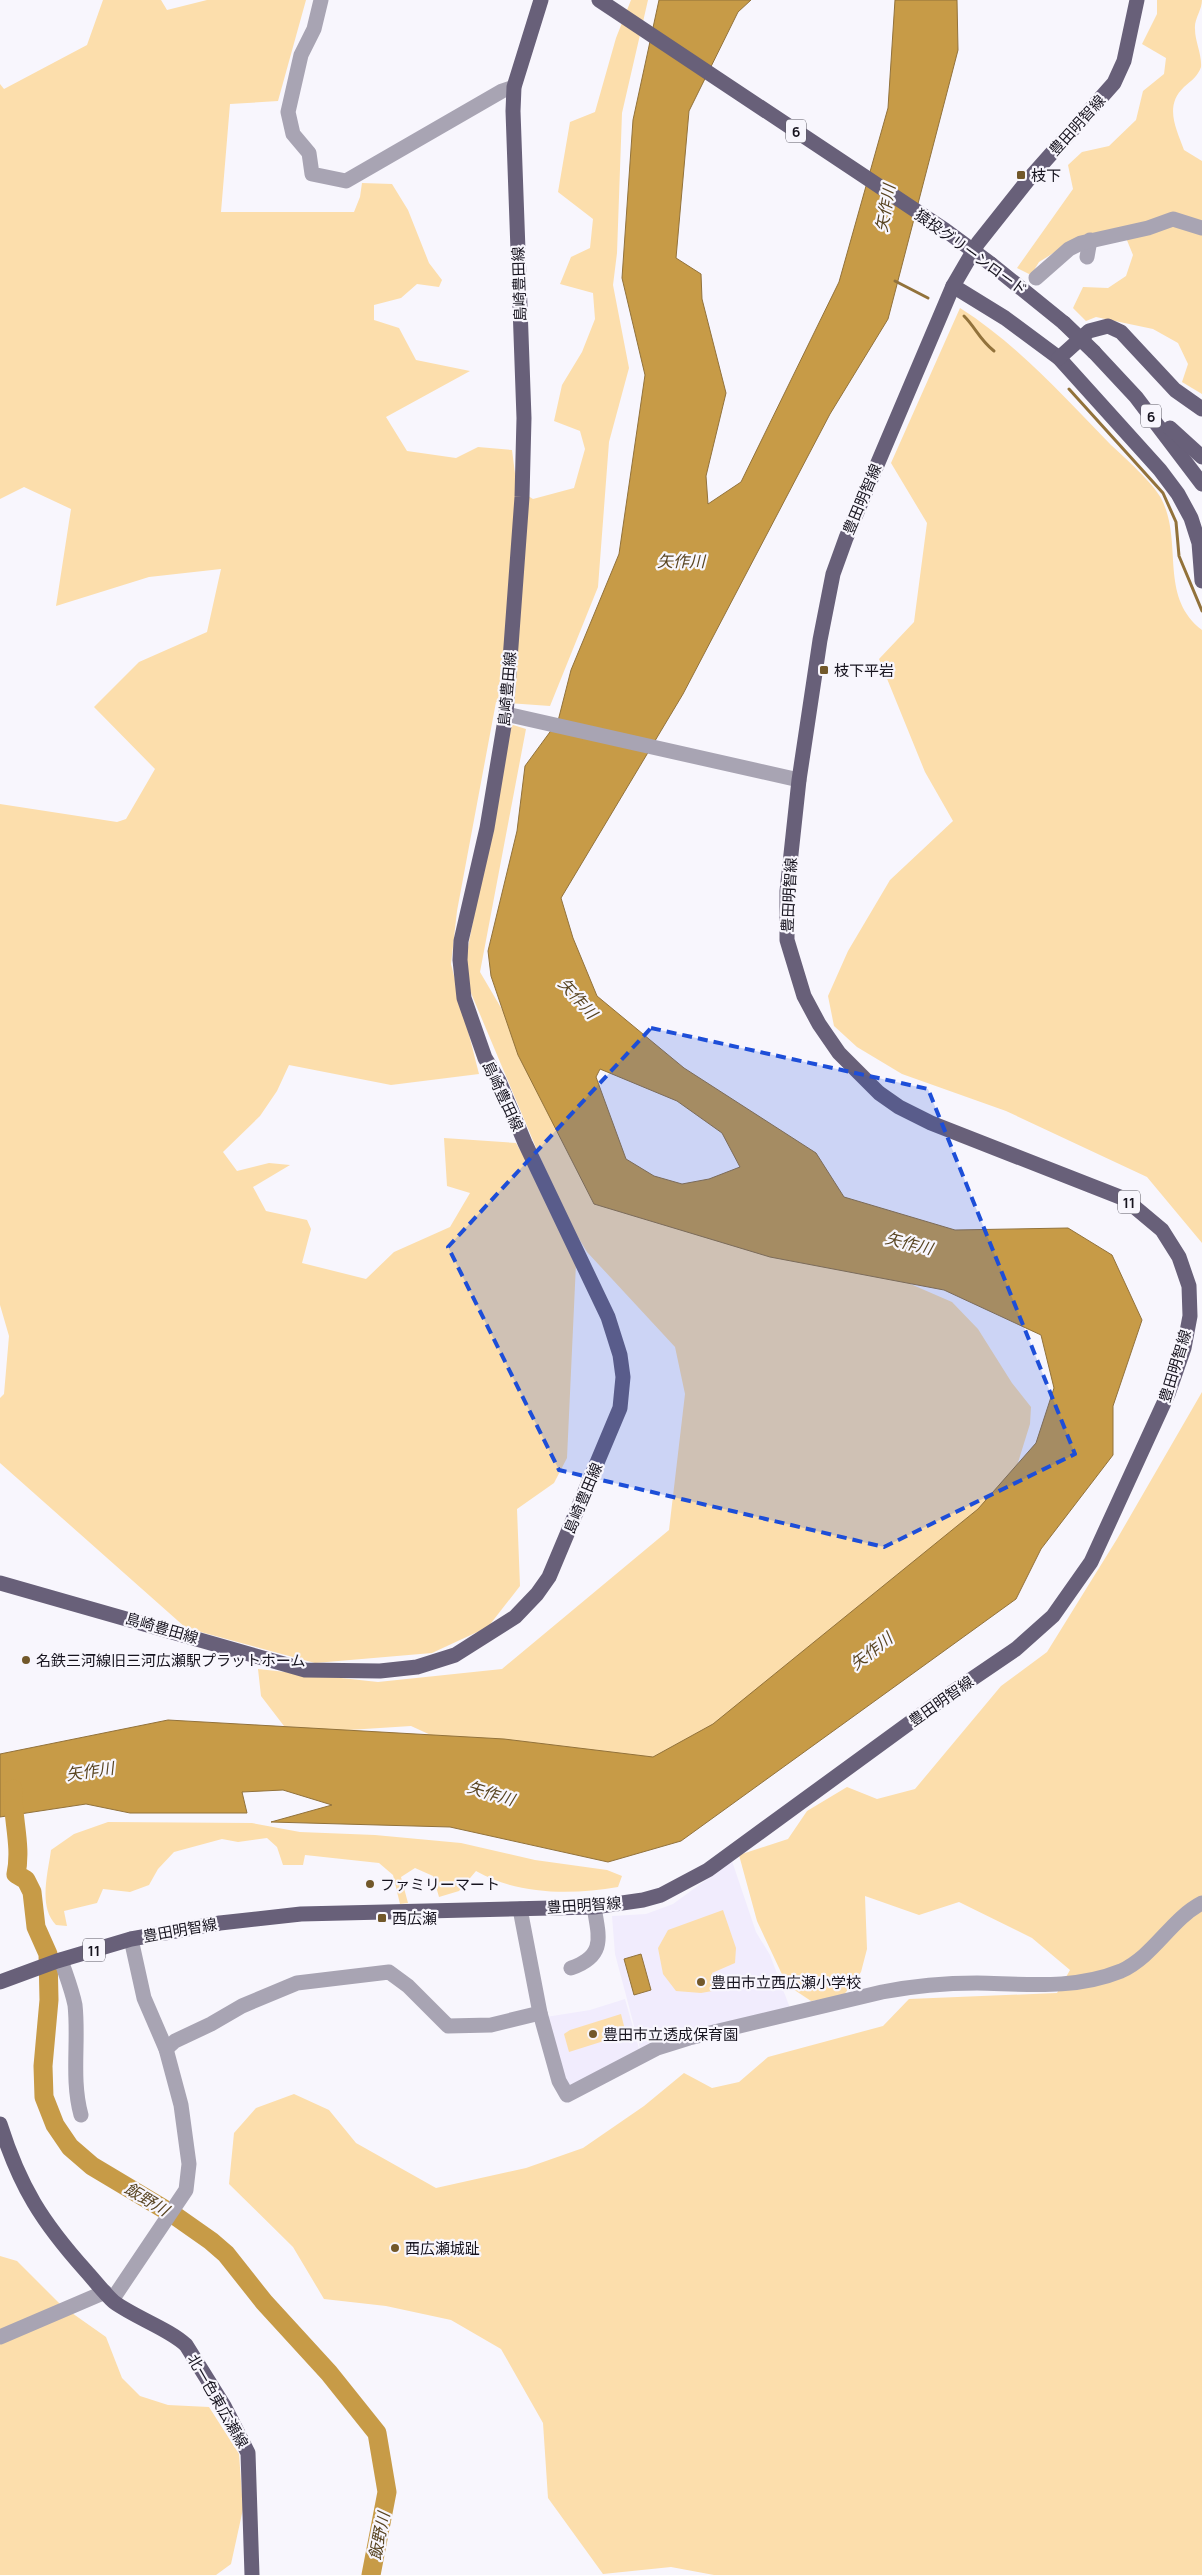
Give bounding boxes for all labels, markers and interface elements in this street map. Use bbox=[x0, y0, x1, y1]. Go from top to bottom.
street label: 豊田明智線 bbox=[1044, 90, 1110, 160]
road number: 6 bbox=[786, 120, 806, 142]
place label: 枝下 bbox=[1031, 165, 1061, 186]
marker: 枝下 bbox=[1015, 169, 1027, 181]
water label: 矢作川 bbox=[870, 180, 900, 234]
street label: 猿投グリーンロード bbox=[911, 204, 1031, 300]
street label: 島崎豊田線 bbox=[507, 246, 531, 322]
road number: 6 bbox=[1141, 404, 1161, 428]
street label: 豊田明智線 bbox=[838, 460, 886, 538]
water label: 矢作川 bbox=[657, 550, 707, 572]
street label: 島崎豊田線 bbox=[493, 651, 521, 727]
place label: 枝下平岩 bbox=[834, 660, 894, 681]
marker: 枝下平岩 bbox=[818, 664, 830, 676]
street label: 豊田明智線 bbox=[777, 857, 801, 933]
water label: 矢作川 bbox=[554, 973, 604, 1025]
street label: 島崎豊田線 bbox=[478, 1058, 528, 1134]
road number: 11 bbox=[1118, 1190, 1140, 1214]
water label: 矢作川 bbox=[883, 1227, 937, 1260]
street label: 豊田明智線 bbox=[1154, 1327, 1196, 1405]
street label: 島崎豊田線 bbox=[559, 1459, 607, 1537]
street label: 島崎豊田線 bbox=[123, 1608, 201, 1648]
water label: 矢作川 bbox=[845, 1626, 898, 1674]
place label: 名鉄三河線旧三河広瀬駅プラットホーム bbox=[36, 1650, 306, 1671]
marker: 名鉄三河線旧三河広瀬駅プラットホーム bbox=[20, 1654, 32, 1666]
street label: 豊田明智線 bbox=[904, 1671, 978, 1731]
water label: 矢作川 bbox=[65, 1756, 117, 1785]
water label: 矢作川 bbox=[465, 1775, 519, 1811]
place label: ファミリーマート bbox=[380, 1874, 500, 1895]
marker: ファミリーマート bbox=[364, 1878, 376, 1890]
street label: 豊田明智線 bbox=[546, 1892, 622, 1918]
place label: 西広瀬 bbox=[392, 1908, 437, 1929]
marker: 西広瀬 bbox=[376, 1912, 388, 1924]
street label: 豊田明智線 bbox=[141, 1913, 219, 1947]
road number: 11 bbox=[83, 1938, 105, 1962]
place label: 豊田市立西広瀬小学校 bbox=[711, 1972, 861, 1993]
marker: 豊田市立西広瀬小学校 bbox=[695, 1976, 707, 1988]
place label: 豊田市立透成保育園 bbox=[603, 2024, 738, 2045]
marker: 豊田市立透成保育園 bbox=[587, 2028, 599, 2040]
water label: 飯野川 bbox=[121, 2177, 175, 2222]
place label: 西広瀬城趾 bbox=[405, 2238, 480, 2259]
marker: 西広瀬城趾 bbox=[389, 2242, 401, 2254]
street label: 北一色東広瀬線 bbox=[183, 2350, 253, 2452]
water label: 飯野川 bbox=[364, 2508, 395, 2562]

